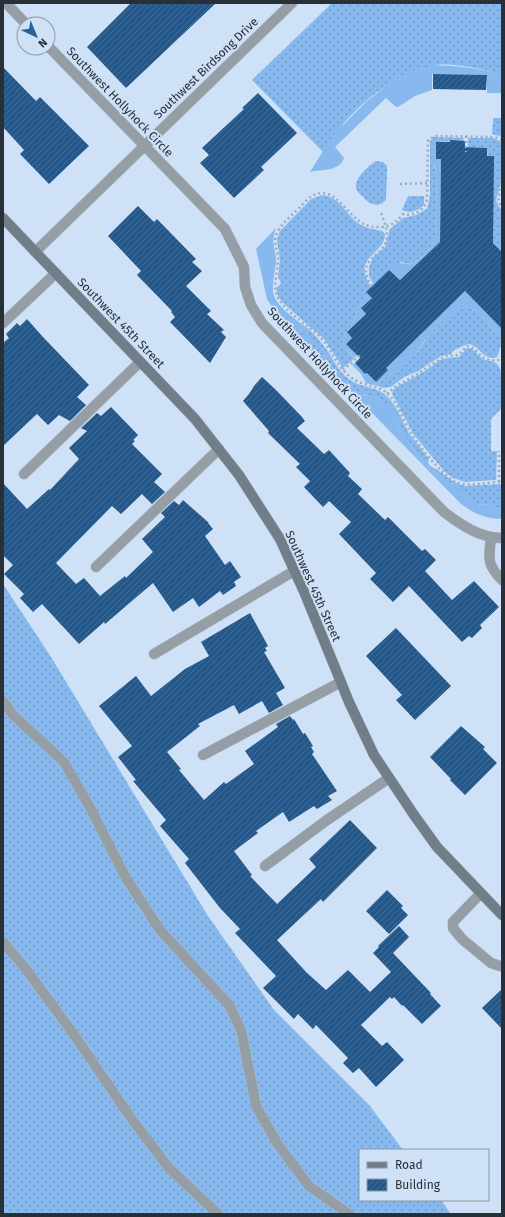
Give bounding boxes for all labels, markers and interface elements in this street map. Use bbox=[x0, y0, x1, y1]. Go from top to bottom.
street label: Southwest Birdsong Drive bbox=[151, 15, 261, 121]
north arrow bbox=[16, 16, 56, 56]
text: N bbox=[35, 36, 50, 50]
street label: Southwest Hollyhock Circle bbox=[64, 44, 176, 160]
street label: Southwest 45th Street bbox=[74, 275, 168, 371]
street label: Southwest Hollyhock Circle bbox=[265, 304, 375, 422]
street label: Southwest 45th Street bbox=[282, 529, 344, 644]
legend bbox=[359, 1149, 489, 1201]
text: Road bbox=[395, 1158, 423, 1172]
text: Building bbox=[395, 1178, 441, 1192]

